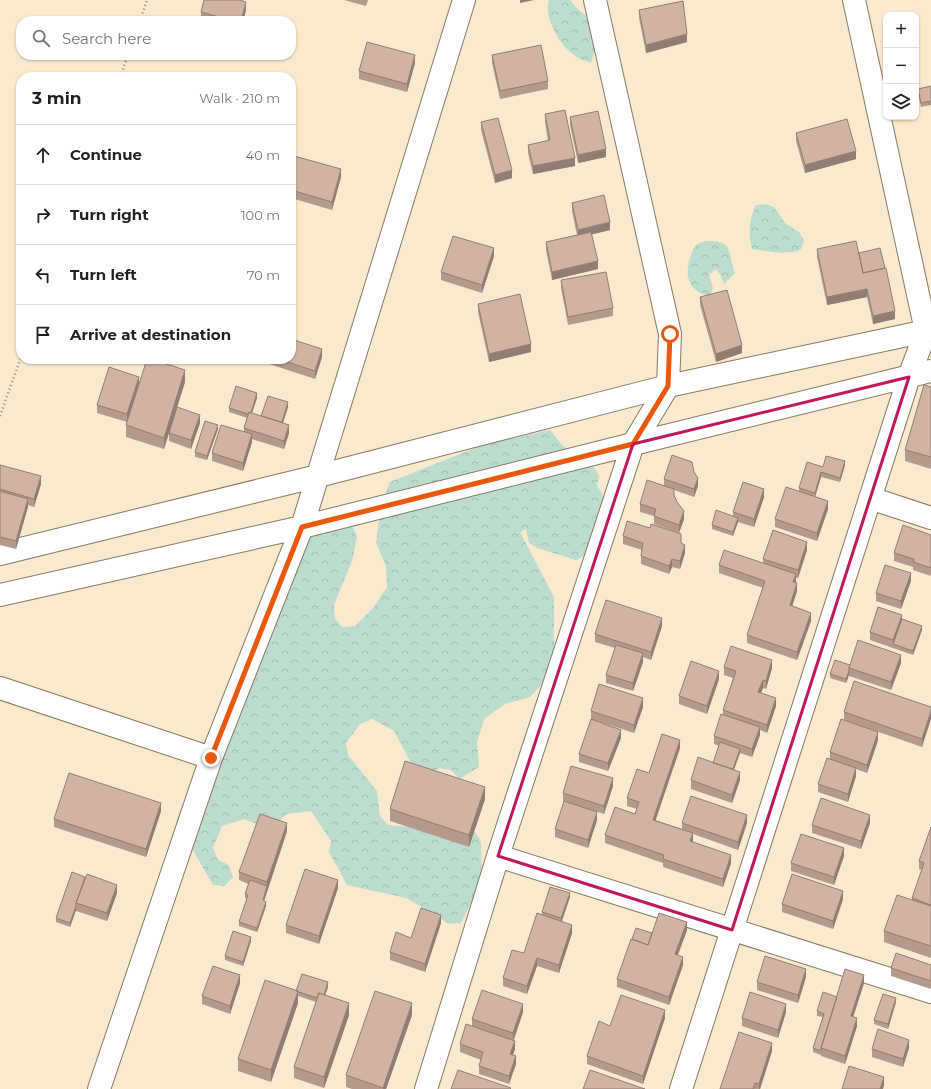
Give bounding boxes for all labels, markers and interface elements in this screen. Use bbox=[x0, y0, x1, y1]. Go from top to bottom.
map controls bbox=[883, 12, 919, 120]
button: + bbox=[883, 12, 919, 48]
search box bbox=[16, 16, 296, 60]
icon: search bbox=[30, 27, 52, 49]
text: Search here bbox=[62, 29, 151, 48]
button: − bbox=[883, 48, 919, 84]
button: layers bbox=[883, 84, 919, 120]
text: 3 min bbox=[32, 88, 82, 108]
text: Walk · 210 m bbox=[199, 90, 280, 106]
icon: ahead bbox=[32, 144, 54, 166]
text: Continue bbox=[70, 145, 142, 164]
text: 40 m bbox=[246, 147, 280, 163]
icon: right bbox=[32, 204, 54, 226]
text: Turn right bbox=[70, 205, 149, 224]
text: 100 m bbox=[241, 207, 280, 223]
icon: left bbox=[32, 264, 54, 286]
text: Turn left bbox=[70, 265, 137, 284]
text: 70 m bbox=[247, 267, 280, 283]
icon: arrive bbox=[32, 324, 54, 346]
text: Arrive at destination bbox=[70, 325, 231, 344]
route start bbox=[661, 325, 679, 343]
route end bbox=[202, 749, 220, 767]

